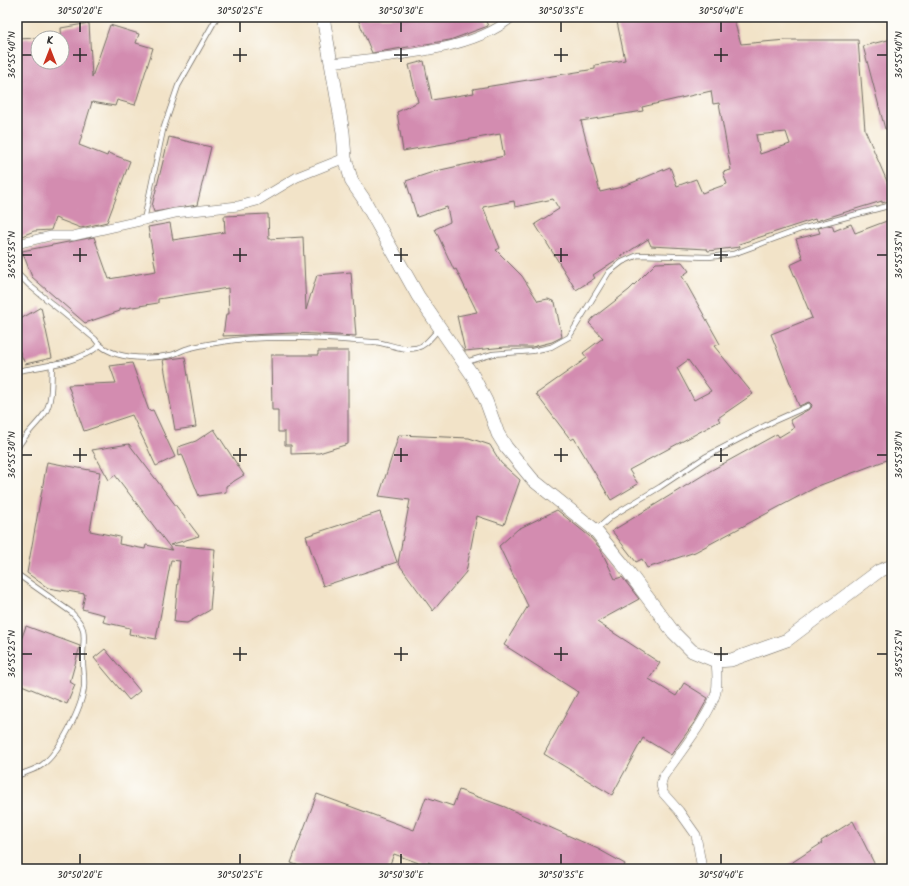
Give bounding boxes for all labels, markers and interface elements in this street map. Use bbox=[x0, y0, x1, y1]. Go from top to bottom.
text: 30°50'20"E bbox=[57, 3, 104, 19]
text: 30°50'25"E bbox=[217, 3, 264, 19]
text: 30°50'30"E bbox=[378, 3, 425, 19]
text: 30°50'35"E bbox=[538, 3, 585, 19]
text: 30°50'40"E bbox=[698, 3, 745, 19]
north arrow bbox=[30, 30, 70, 70]
text: 36°55'40"N bbox=[4, 31, 20, 79]
text: 36°55'40"N bbox=[891, 31, 907, 79]
text: K bbox=[47, 32, 54, 50]
text: 36°55'35"N bbox=[4, 231, 20, 279]
text: 36°55'35"N bbox=[891, 231, 907, 279]
text: 36°55'30"N bbox=[4, 431, 20, 479]
text: 36°55'30"N bbox=[891, 431, 907, 479]
text: 36°55'25"N bbox=[4, 630, 20, 678]
text: 36°55'25"N bbox=[891, 630, 907, 678]
text: 30°50'20"E bbox=[57, 867, 104, 883]
text: 30°50'25"E bbox=[217, 867, 264, 883]
text: 30°50'30"E bbox=[378, 867, 425, 883]
text: 30°50'35"E bbox=[538, 867, 585, 883]
text: 30°50'40"E bbox=[698, 867, 745, 883]

